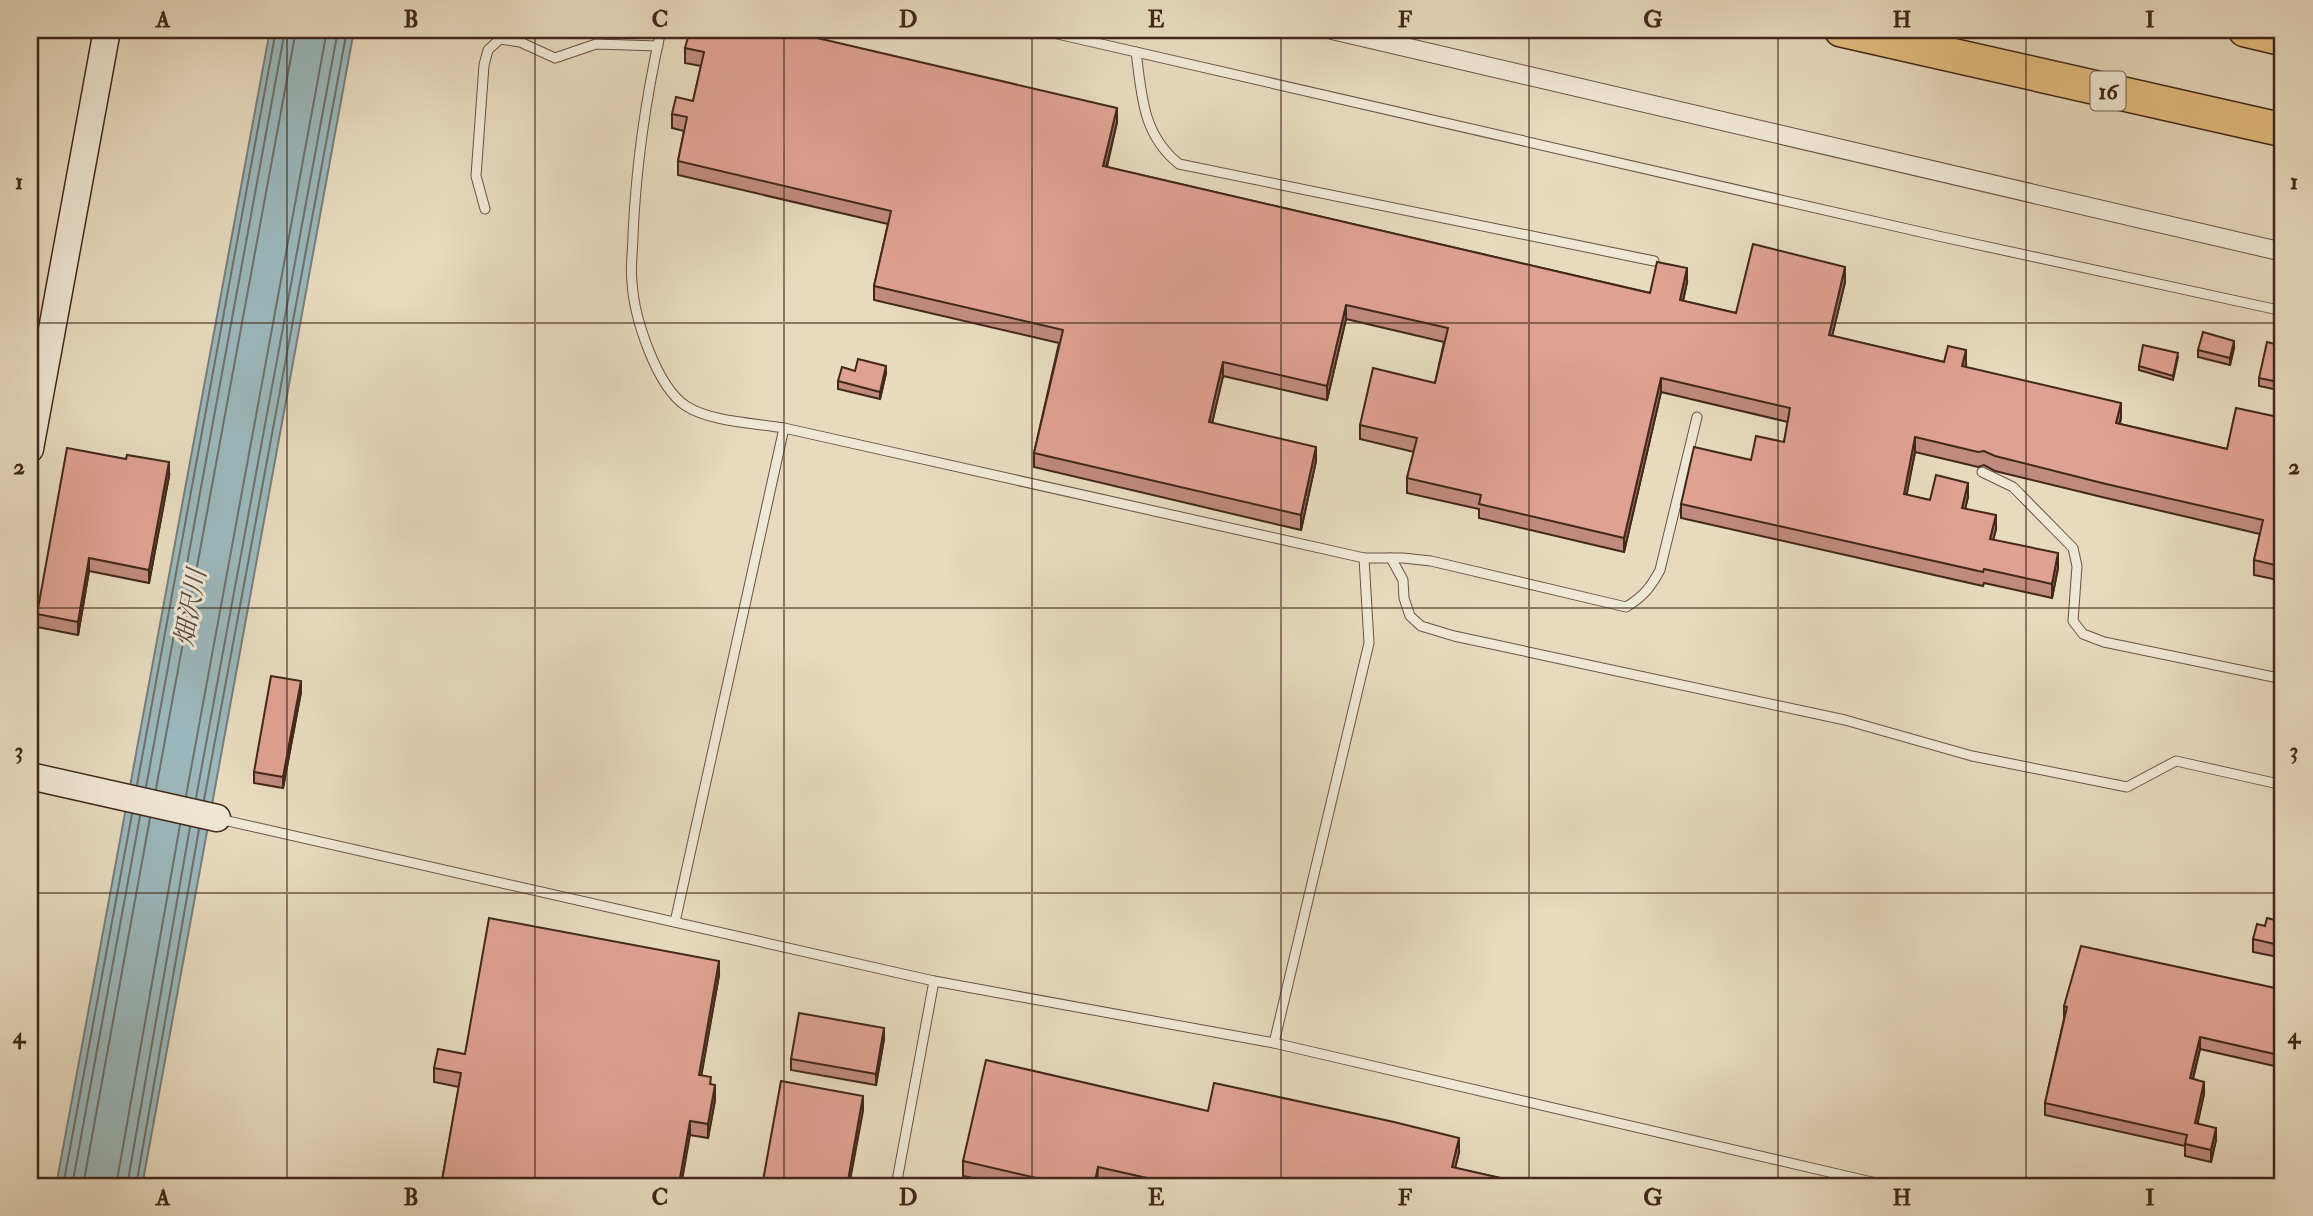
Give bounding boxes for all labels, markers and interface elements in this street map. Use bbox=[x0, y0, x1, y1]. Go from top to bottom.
text: A bbox=[155, 5, 171, 34]
text: B bbox=[403, 5, 419, 34]
text: C bbox=[652, 5, 668, 34]
text: D bbox=[899, 5, 917, 34]
text: E bbox=[1148, 5, 1165, 34]
text: F bbox=[1398, 5, 1413, 34]
text: G bbox=[1643, 5, 1663, 34]
text: H bbox=[1893, 5, 1912, 34]
text: I bbox=[2145, 5, 2155, 34]
road number: 16 bbox=[2090, 72, 2126, 110]
text: 1 bbox=[15, 167, 23, 196]
text: 1 bbox=[2290, 167, 2298, 196]
text: 2 bbox=[13, 452, 25, 481]
text: 2 bbox=[2288, 452, 2300, 481]
water label: 畑沢川 bbox=[168, 564, 214, 649]
text: 3 bbox=[15, 736, 23, 765]
text: 3 bbox=[2290, 736, 2298, 765]
text: 4 bbox=[12, 1021, 27, 1050]
text: 4 bbox=[2287, 1021, 2302, 1050]
text: A bbox=[155, 1183, 171, 1212]
text: B bbox=[403, 1183, 419, 1212]
text: C bbox=[652, 1183, 668, 1212]
text: D bbox=[899, 1183, 917, 1212]
text: E bbox=[1148, 1183, 1165, 1212]
text: F bbox=[1398, 1183, 1413, 1212]
text: G bbox=[1643, 1183, 1663, 1212]
text: H bbox=[1893, 1183, 1912, 1212]
text: I bbox=[2145, 1183, 2155, 1212]

